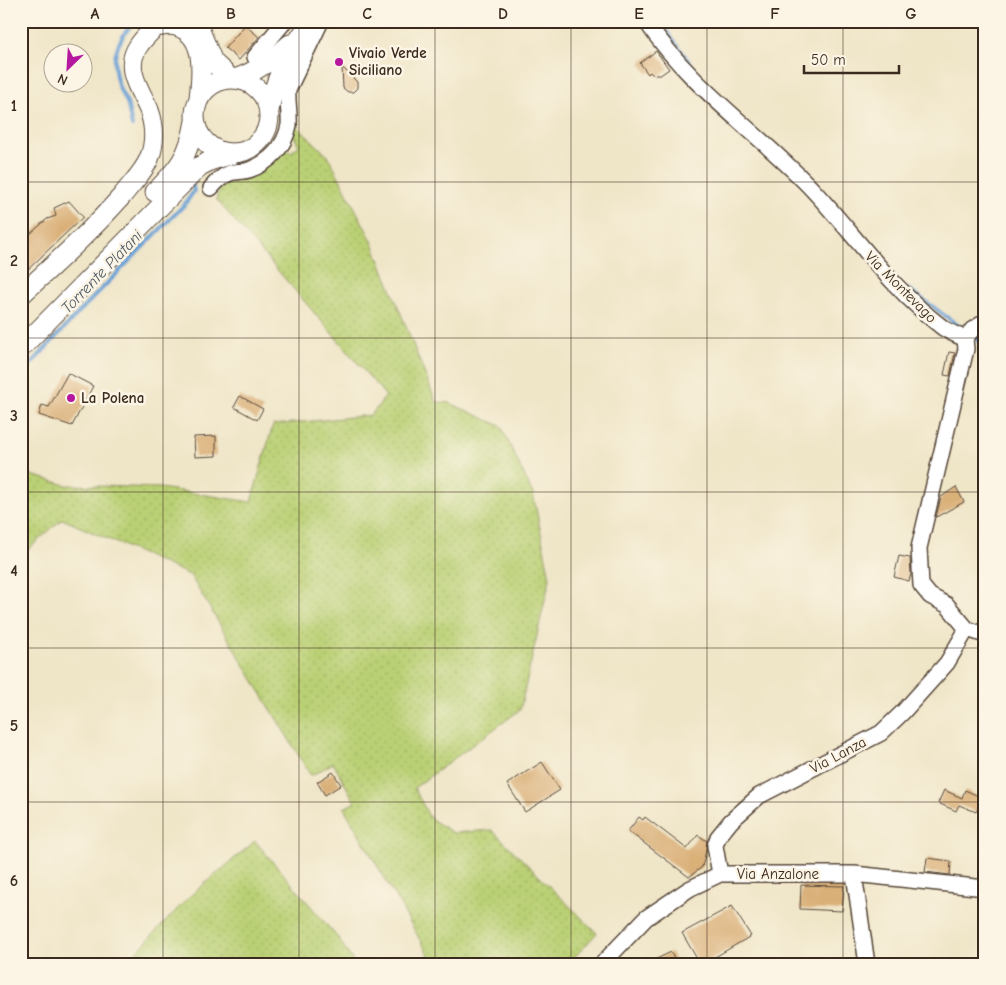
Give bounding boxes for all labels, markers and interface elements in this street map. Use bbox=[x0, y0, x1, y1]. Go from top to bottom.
text: A bbox=[91, 5, 100, 23]
text: B bbox=[226, 5, 236, 23]
text: C bbox=[362, 5, 372, 23]
text: D bbox=[498, 5, 508, 23]
text: E bbox=[634, 5, 644, 23]
text: F bbox=[770, 5, 780, 23]
text: G bbox=[905, 5, 917, 23]
north arrow bbox=[42, 42, 92, 92]
scale bar bbox=[804, 42, 898, 74]
place label: Vivaio Verde Siciliano bbox=[349, 44, 427, 79]
text: 50 m bbox=[811, 51, 846, 69]
marker: Vivaio Verde Siciliano bbox=[333, 56, 345, 68]
text: N bbox=[55, 70, 70, 89]
text: 1 bbox=[11, 97, 17, 115]
water label: Torrente Platani bbox=[58, 226, 147, 317]
street label: Via Montevago bbox=[861, 247, 941, 327]
text: 2 bbox=[10, 252, 18, 270]
place label: La Polena bbox=[81, 389, 144, 407]
marker: La Polena bbox=[65, 392, 77, 404]
text: 3 bbox=[10, 407, 18, 425]
text: 4 bbox=[10, 562, 18, 580]
text: 5 bbox=[10, 717, 18, 735]
street label: Via Lanza bbox=[807, 733, 869, 777]
street label: Via Anzalone bbox=[737, 865, 820, 883]
text: 6 bbox=[10, 872, 18, 890]

